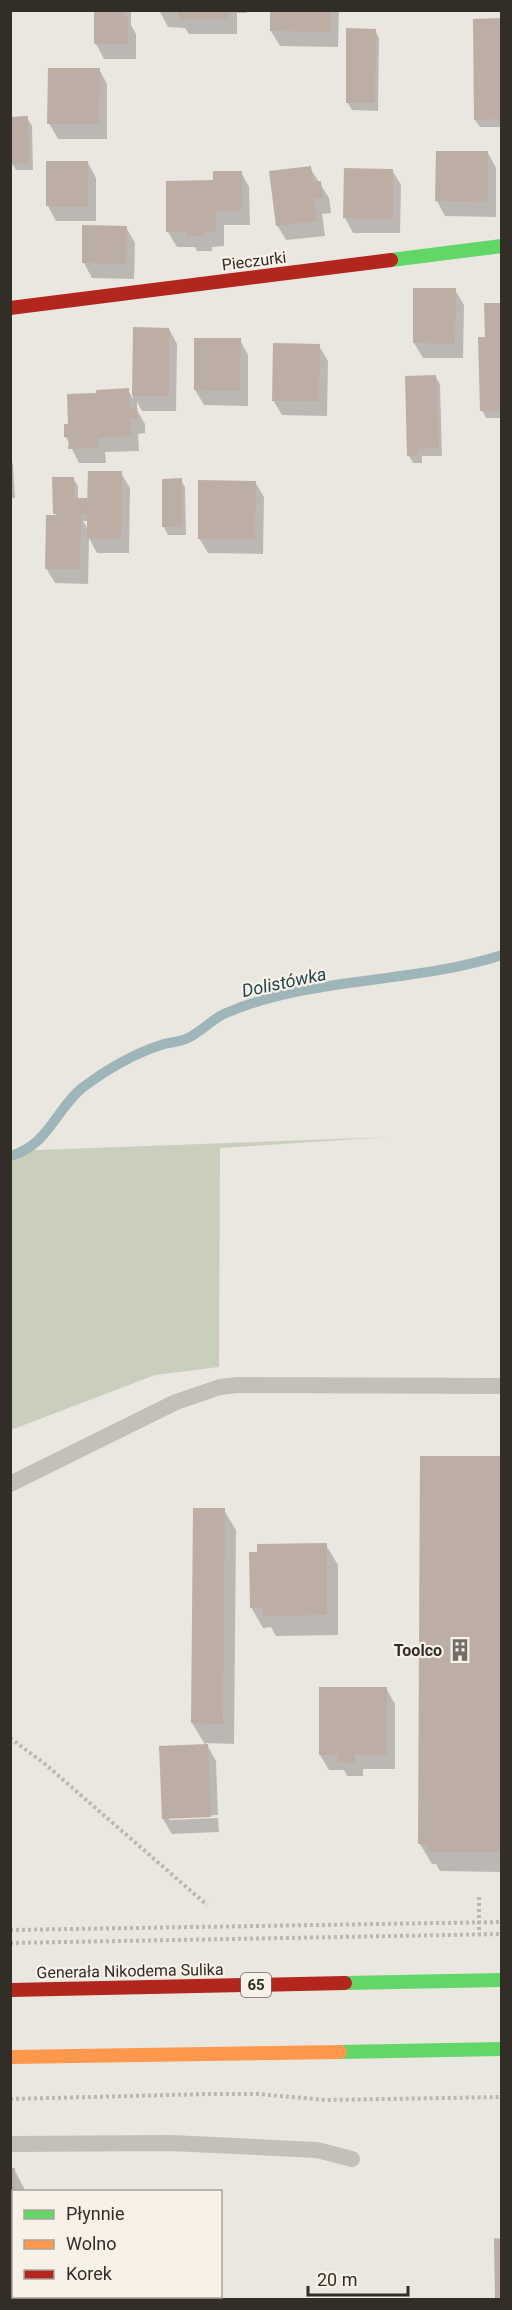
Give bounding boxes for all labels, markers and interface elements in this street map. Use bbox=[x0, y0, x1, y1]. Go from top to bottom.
street label: Pieczurki bbox=[221, 248, 287, 274]
water label: Dolistówka bbox=[240, 963, 328, 1001]
building icon: Toolco bbox=[447, 1637, 473, 1663]
place label: Toolco bbox=[394, 1641, 442, 1660]
street label: Generała Nikodema Sulika bbox=[36, 1960, 224, 1982]
road number: 65 bbox=[241, 1973, 271, 1997]
legend bbox=[12, 2190, 222, 2298]
text: Płynnie bbox=[66, 2203, 125, 2224]
text: Wolno bbox=[66, 2233, 117, 2254]
scale bar bbox=[308, 2259, 408, 2297]
text: Korek bbox=[66, 2263, 113, 2284]
text: 20 m bbox=[317, 2269, 357, 2290]

